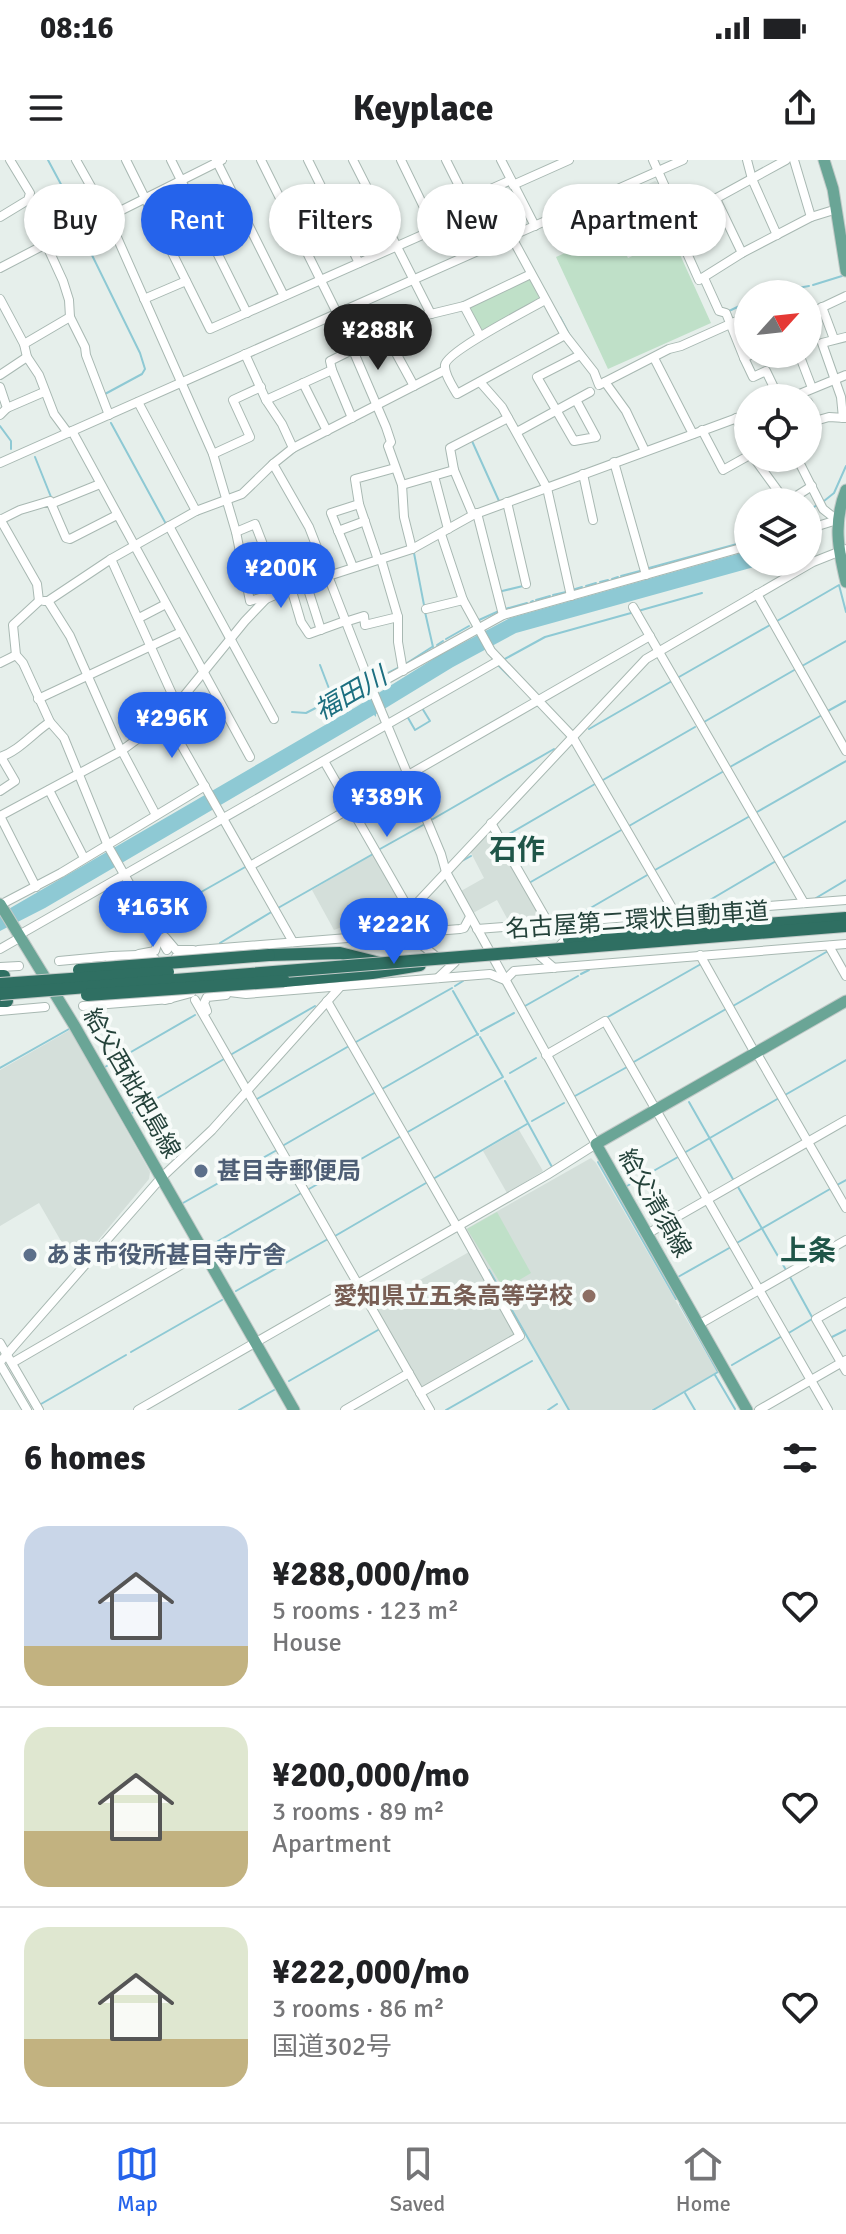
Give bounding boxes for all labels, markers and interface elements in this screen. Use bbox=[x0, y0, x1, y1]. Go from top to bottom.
text: 08:16 bbox=[40, 10, 114, 47]
icon: menu bbox=[24, 86, 68, 130]
text: Keyplace bbox=[352, 86, 494, 131]
icon: share bbox=[778, 86, 822, 130]
chip: Buy bbox=[24, 184, 125, 256]
chip: Rent bbox=[141, 184, 253, 256]
chip: Filters bbox=[269, 184, 401, 256]
chip: New bbox=[417, 184, 526, 256]
chip: Apartment bbox=[542, 184, 726, 256]
north arrow bbox=[734, 280, 822, 368]
map controls bbox=[734, 280, 822, 576]
pin: ¥288K bbox=[322, 304, 434, 372]
text: ¥288K bbox=[342, 314, 414, 346]
button: locate bbox=[734, 384, 822, 472]
button: layers bbox=[734, 488, 822, 576]
pin: ¥200K bbox=[225, 542, 337, 610]
text: ¥200K bbox=[245, 552, 317, 584]
water label: 福田川 bbox=[309, 659, 395, 727]
pin: ¥296K bbox=[116, 692, 228, 760]
text: ¥296K bbox=[136, 702, 208, 734]
pin: ¥389K bbox=[331, 771, 443, 839]
text: ¥389K bbox=[351, 781, 423, 813]
district label: 石作 bbox=[489, 833, 545, 867]
pin: ¥163K bbox=[97, 881, 209, 949]
text: ¥163K bbox=[117, 891, 189, 923]
street label: 名古屋第二環状自動車道 bbox=[504, 896, 770, 944]
pin: ¥222K bbox=[338, 898, 450, 966]
text: ¥222K bbox=[358, 908, 430, 940]
street label: 給父西枇杷島線 bbox=[77, 1003, 187, 1163]
street label: 給父清須線 bbox=[612, 1144, 698, 1262]
place label: 甚目寺郵便局 bbox=[217, 1156, 361, 1186]
marker: 甚目寺郵便局 bbox=[192, 1162, 210, 1180]
district label: 上条 bbox=[780, 1234, 836, 1268]
place label: あま市役所甚目寺庁舎 bbox=[46, 1240, 286, 1270]
marker: あま市役所甚目寺庁舎 bbox=[21, 1246, 39, 1264]
place label: 愛知県立五条高等学校 bbox=[333, 1281, 573, 1311]
marker: 愛知県立五条高等学校 bbox=[580, 1287, 598, 1305]
icon: filters bbox=[778, 1436, 822, 1480]
text: 6 homes bbox=[24, 1437, 145, 1479]
text: ¥288,000/mo bbox=[272, 1553, 470, 1595]
icon: home bbox=[88, 1558, 184, 1654]
icon: heart bbox=[778, 1584, 822, 1628]
text: 5 rooms · 123 m² bbox=[272, 1595, 459, 1627]
text: House bbox=[272, 1627, 342, 1659]
text: ¥200,000/mo bbox=[272, 1754, 470, 1796]
icon: home bbox=[88, 1759, 184, 1855]
icon: heart bbox=[778, 1785, 822, 1829]
text: 3 rooms · 89 m² bbox=[272, 1796, 445, 1828]
text: Apartment bbox=[272, 1828, 391, 1860]
text: ¥222,000/mo bbox=[272, 1951, 470, 1993]
icon: home bbox=[88, 1959, 184, 2055]
icon: heart bbox=[778, 1985, 822, 2029]
text: 3 rooms · 86 m² bbox=[272, 1993, 445, 2025]
text: 国道302号 bbox=[272, 2031, 392, 2063]
tab: Map bbox=[115, 2142, 159, 2217]
tab: Saved bbox=[390, 2142, 445, 2217]
tab: Home bbox=[676, 2142, 731, 2217]

